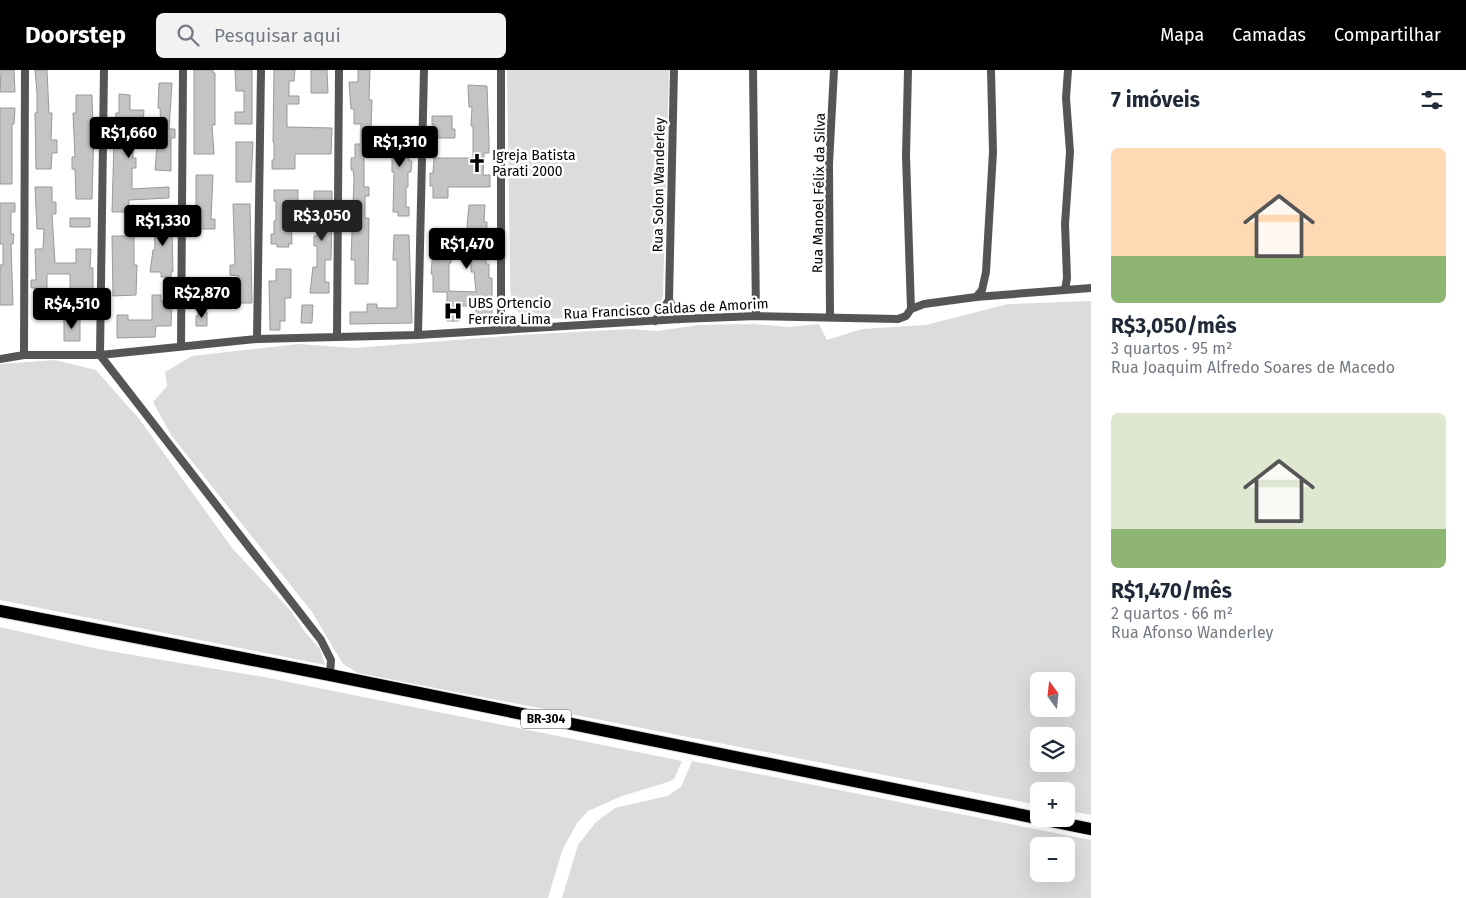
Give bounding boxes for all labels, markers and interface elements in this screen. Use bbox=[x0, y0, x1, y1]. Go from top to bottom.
search box bbox=[156, 13, 506, 58]
text: Doorstep bbox=[25, 21, 126, 49]
icon: search bbox=[174, 21, 202, 49]
text: Pesquisar aqui bbox=[214, 24, 341, 47]
text: Mapa bbox=[1160, 24, 1204, 46]
text: Camadas bbox=[1232, 24, 1306, 46]
text: Compartilhar bbox=[1334, 24, 1441, 46]
icon: filters bbox=[1418, 86, 1446, 114]
text: 7 imóveis bbox=[1111, 87, 1200, 113]
street label: Rua Manoel Félix da Silva bbox=[809, 113, 829, 273]
pin: R$1,660 bbox=[83, 116, 175, 159]
street label: Rua Solon Wanderley bbox=[649, 117, 669, 253]
text: R$1,660 bbox=[101, 123, 157, 142]
pin: R$1,310 bbox=[354, 126, 446, 168]
text: R$1,310 bbox=[373, 132, 427, 151]
place label: Igreja Batista Parati 2000 bbox=[492, 147, 576, 180]
church icon: Igreja Batista Parati 2000 bbox=[466, 152, 488, 174]
icon: home bbox=[1234, 181, 1324, 271]
pin: R$3,050 bbox=[276, 200, 368, 242]
pin: R$1,330 bbox=[117, 204, 209, 247]
text: R$3,050 bbox=[293, 206, 351, 225]
text: R$1,330 bbox=[135, 211, 191, 230]
pin: R$1,470 bbox=[421, 228, 513, 270]
text: R$1,470 bbox=[440, 234, 494, 253]
pin: R$2,870 bbox=[156, 276, 248, 319]
text: R$2,870 bbox=[174, 283, 230, 302]
pin: R$4,510 bbox=[26, 288, 118, 330]
text: R$4,510 bbox=[44, 294, 100, 313]
place label: UBS Ortencio Ferreira Lima bbox=[468, 295, 551, 328]
street label: Rua Francisco Caldas de Amorim bbox=[563, 295, 769, 323]
hospital icon: UBS Ortencio Ferreira Lima bbox=[442, 300, 464, 322]
text: R$3,050/mês bbox=[1111, 313, 1237, 339]
text: 3 quartos · 95 m² bbox=[1111, 339, 1232, 358]
text: Rua Joaquim Alfredo Soares de Macedo bbox=[1111, 358, 1395, 377]
icon: home bbox=[1234, 446, 1324, 536]
text: R$1,470/mês bbox=[1111, 578, 1232, 604]
text: 2 quartos · 66 m² bbox=[1111, 604, 1233, 623]
text: Rua Afonso Wanderley bbox=[1111, 623, 1274, 642]
north arrow bbox=[1030, 672, 1075, 718]
map controls bbox=[1030, 672, 1075, 882]
road number: BR-304 bbox=[521, 710, 571, 729]
button: layers bbox=[1030, 727, 1075, 772]
button: + bbox=[1030, 782, 1075, 827]
button: − bbox=[1030, 837, 1075, 882]

